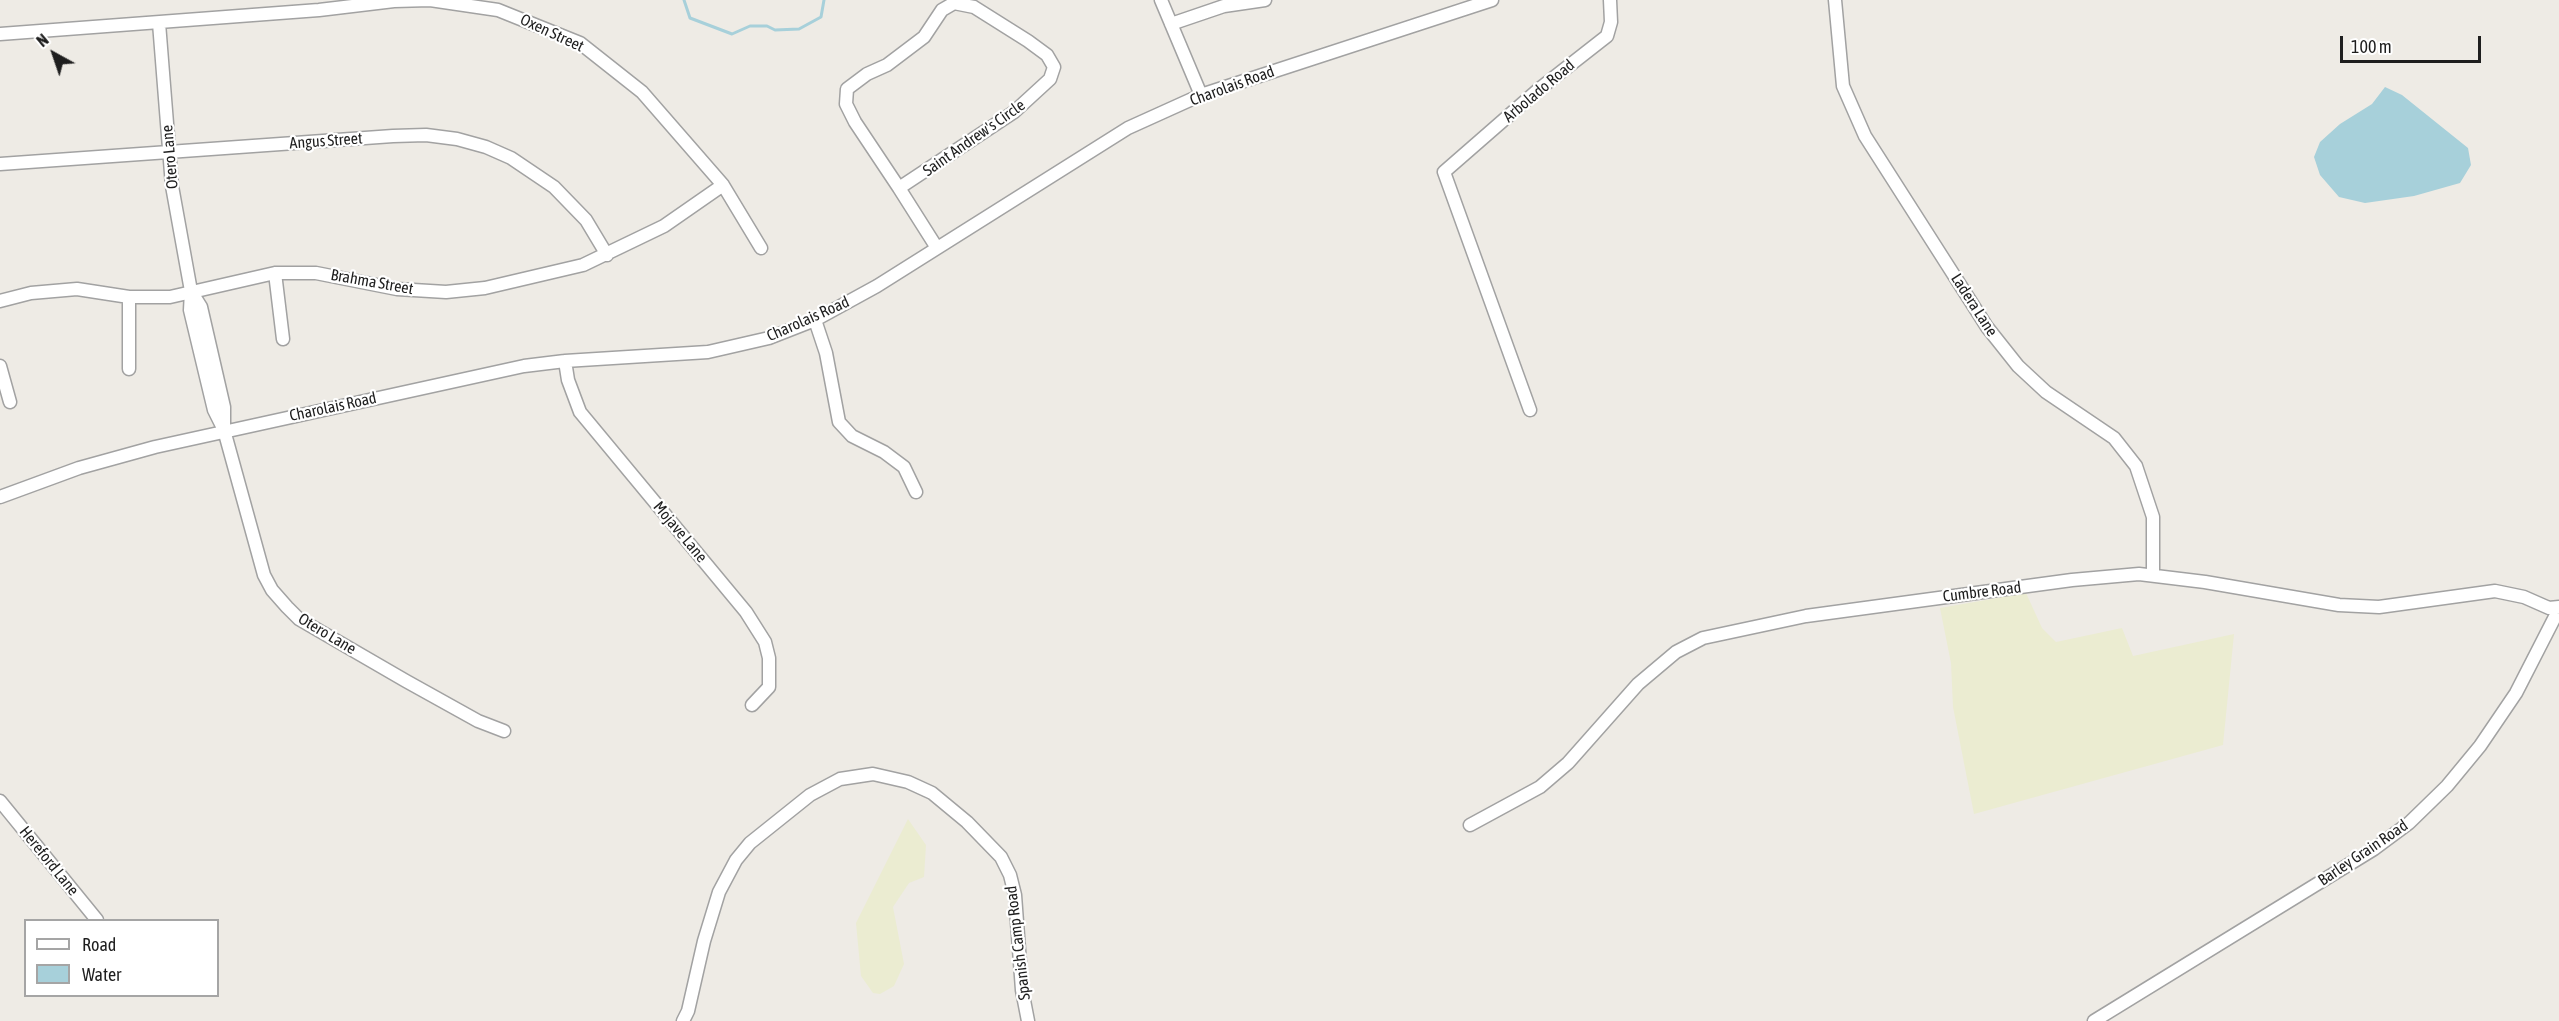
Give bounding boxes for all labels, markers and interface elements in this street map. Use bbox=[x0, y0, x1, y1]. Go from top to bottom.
street label: Oxen Street bbox=[517, 10, 587, 56]
north arrow bbox=[24, 24, 84, 84]
scale bar bbox=[2343, 24, 2484, 62]
text: N bbox=[33, 30, 52, 50]
text: 100 m bbox=[2351, 36, 2392, 57]
street label: Arbolado Road bbox=[1499, 56, 1579, 126]
street label: Charolais Road bbox=[1187, 62, 1277, 110]
street label: Saint Andrew's Circle bbox=[919, 96, 1029, 180]
street label: Otero Lane bbox=[158, 124, 182, 190]
street label: Angus Street bbox=[289, 129, 363, 153]
street label: Brahma Street bbox=[329, 265, 415, 299]
street label: Ladera Lane bbox=[1947, 270, 2001, 340]
street label: Charolais Road bbox=[764, 292, 852, 346]
street label: Charolais Road bbox=[288, 388, 378, 426]
street label: Mojave Lane bbox=[649, 498, 711, 566]
street label: Cumbre Road bbox=[1942, 578, 2022, 606]
street label: Otero Lane bbox=[295, 609, 359, 659]
street label: Barley Grain Road bbox=[2314, 816, 2412, 890]
street label: Hereford Lane bbox=[15, 822, 83, 900]
street label: Spanish Camp Road bbox=[1001, 885, 1035, 1001]
legend bbox=[24, 919, 219, 997]
text: Road bbox=[82, 934, 116, 955]
text: Water bbox=[82, 964, 121, 985]

